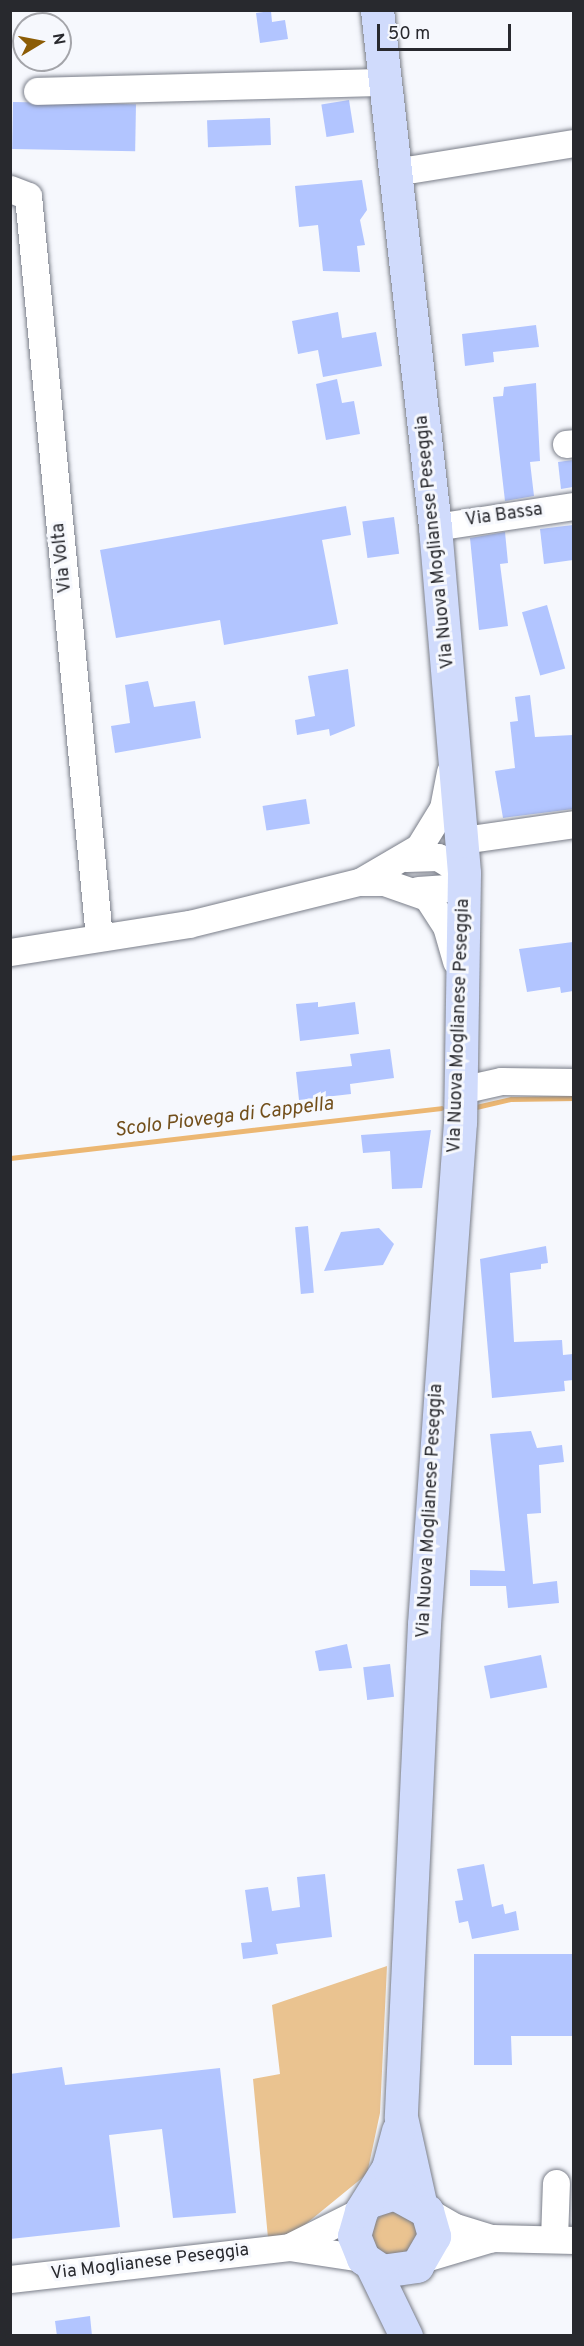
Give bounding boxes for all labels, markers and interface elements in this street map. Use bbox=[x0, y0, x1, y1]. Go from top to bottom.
north arrow bbox=[12, 12, 72, 72]
scale bar bbox=[380, 12, 514, 50]
text: 50 m bbox=[388, 23, 430, 46]
text: N bbox=[47, 32, 69, 47]
street label: Via Nuova Moglianese Peseggia bbox=[412, 414, 460, 670]
street label: Via Bassa bbox=[464, 500, 544, 532]
street label: Via Volta bbox=[49, 522, 77, 594]
street label: Via Nuova Moglianese Peseggia bbox=[445, 898, 475, 1154]
water label: Scolo Piovega di Cappella bbox=[113, 1093, 335, 1143]
street label: Via Nuova Moglianese Peseggia bbox=[414, 1383, 448, 1639]
street label: Via Moglianese Peseggia bbox=[50, 2240, 250, 2286]

